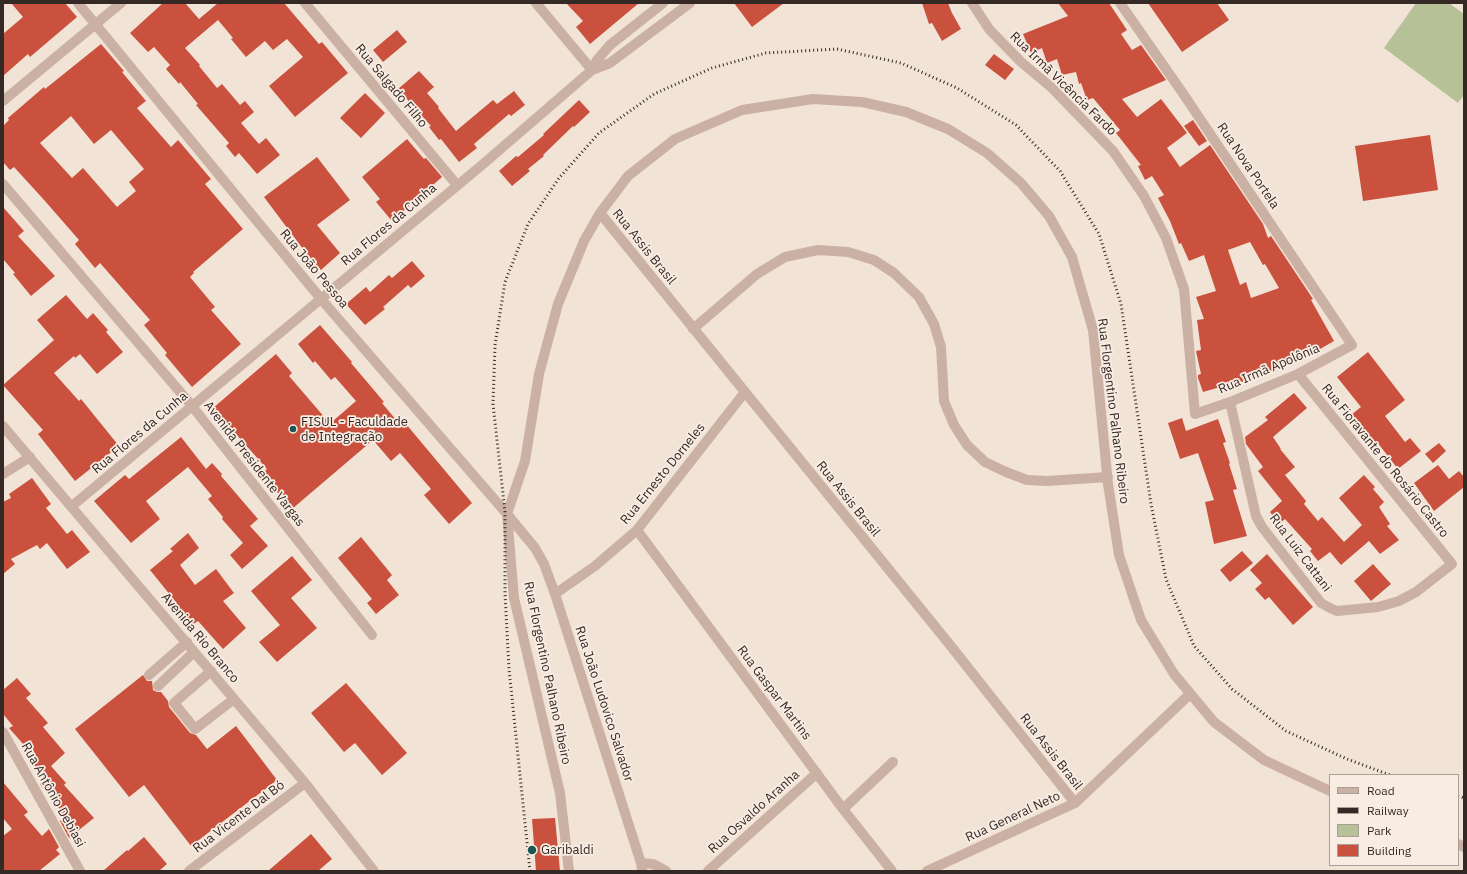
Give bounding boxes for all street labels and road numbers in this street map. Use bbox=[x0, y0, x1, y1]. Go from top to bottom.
street label: Rua Irmã Vicência Fardo bbox=[1006, 29, 1120, 139]
street label: Rua Salgado Filho bbox=[352, 41, 430, 131]
street label: Rua Nova Portela bbox=[1214, 120, 1282, 212]
street label: Rua Flores da Cunha bbox=[338, 181, 440, 269]
street label: Rua Assis Brasil bbox=[609, 206, 679, 288]
street label: Rua João Pessoa bbox=[276, 226, 352, 312]
street label: Rua Florgentino Palhano Ribeiro bbox=[1094, 317, 1132, 505]
street label: Rua Irmã Apolônia bbox=[1216, 341, 1322, 397]
street label: Rua Fioravante do Rosário Castro bbox=[1318, 381, 1452, 541]
street label: Rua Flores da Cunha bbox=[89, 389, 191, 477]
street label: Avenida Presidente Vargas bbox=[200, 398, 308, 530]
street label: Rua Ernesto Dorneles bbox=[617, 420, 709, 528]
street label: Rua Assis Brasil bbox=[813, 458, 883, 540]
street label: Rua Luiz Cattani bbox=[1266, 511, 1334, 595]
street label: Rua Florgentino Palhano Ribeiro bbox=[520, 580, 574, 766]
street label: Avenida Rio Branco bbox=[158, 590, 242, 686]
street label: Rua João Ludovico Salvador bbox=[571, 624, 637, 784]
street label: Rua Gaspar Martins bbox=[733, 643, 815, 743]
street label: Rua Assis Brasil bbox=[1016, 711, 1086, 793]
street label: Rua Antônio Debiasi bbox=[18, 740, 88, 850]
street label: Rua Osvaldo Aranha bbox=[705, 767, 803, 857]
street label: Rua Vicente Dal Bó bbox=[190, 777, 288, 857]
street label: Rua General Neto bbox=[963, 788, 1063, 846]

